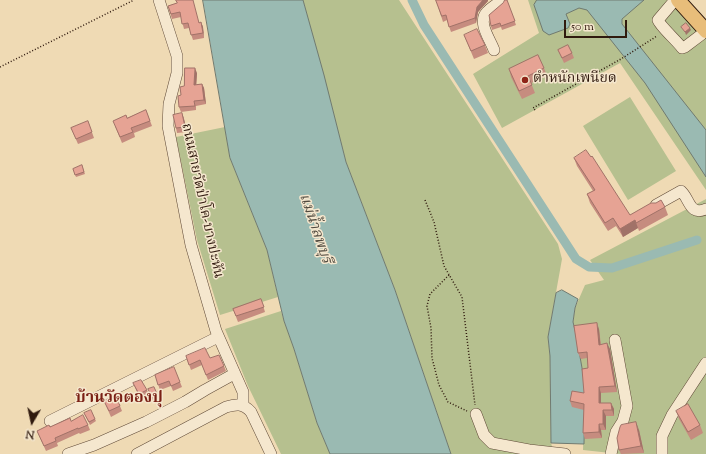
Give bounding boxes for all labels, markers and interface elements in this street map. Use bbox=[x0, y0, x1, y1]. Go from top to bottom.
scale bar bbox=[566, 12, 629, 38]
text: 50 m bbox=[571, 18, 594, 36]
place label: ตำหนักเพนียด bbox=[533, 72, 617, 88]
marker: ตำหนักเพนียด bbox=[520, 75, 530, 85]
street label: ถนนสายวัดป่าโค-บางปะหัน bbox=[176, 122, 226, 280]
water label: แม่น้ำลพบุรี bbox=[294, 192, 334, 266]
district label: บ้านวัดตองปุ bbox=[75, 389, 163, 409]
north arrow bbox=[12, 402, 52, 442]
text: N bbox=[25, 425, 36, 442]

